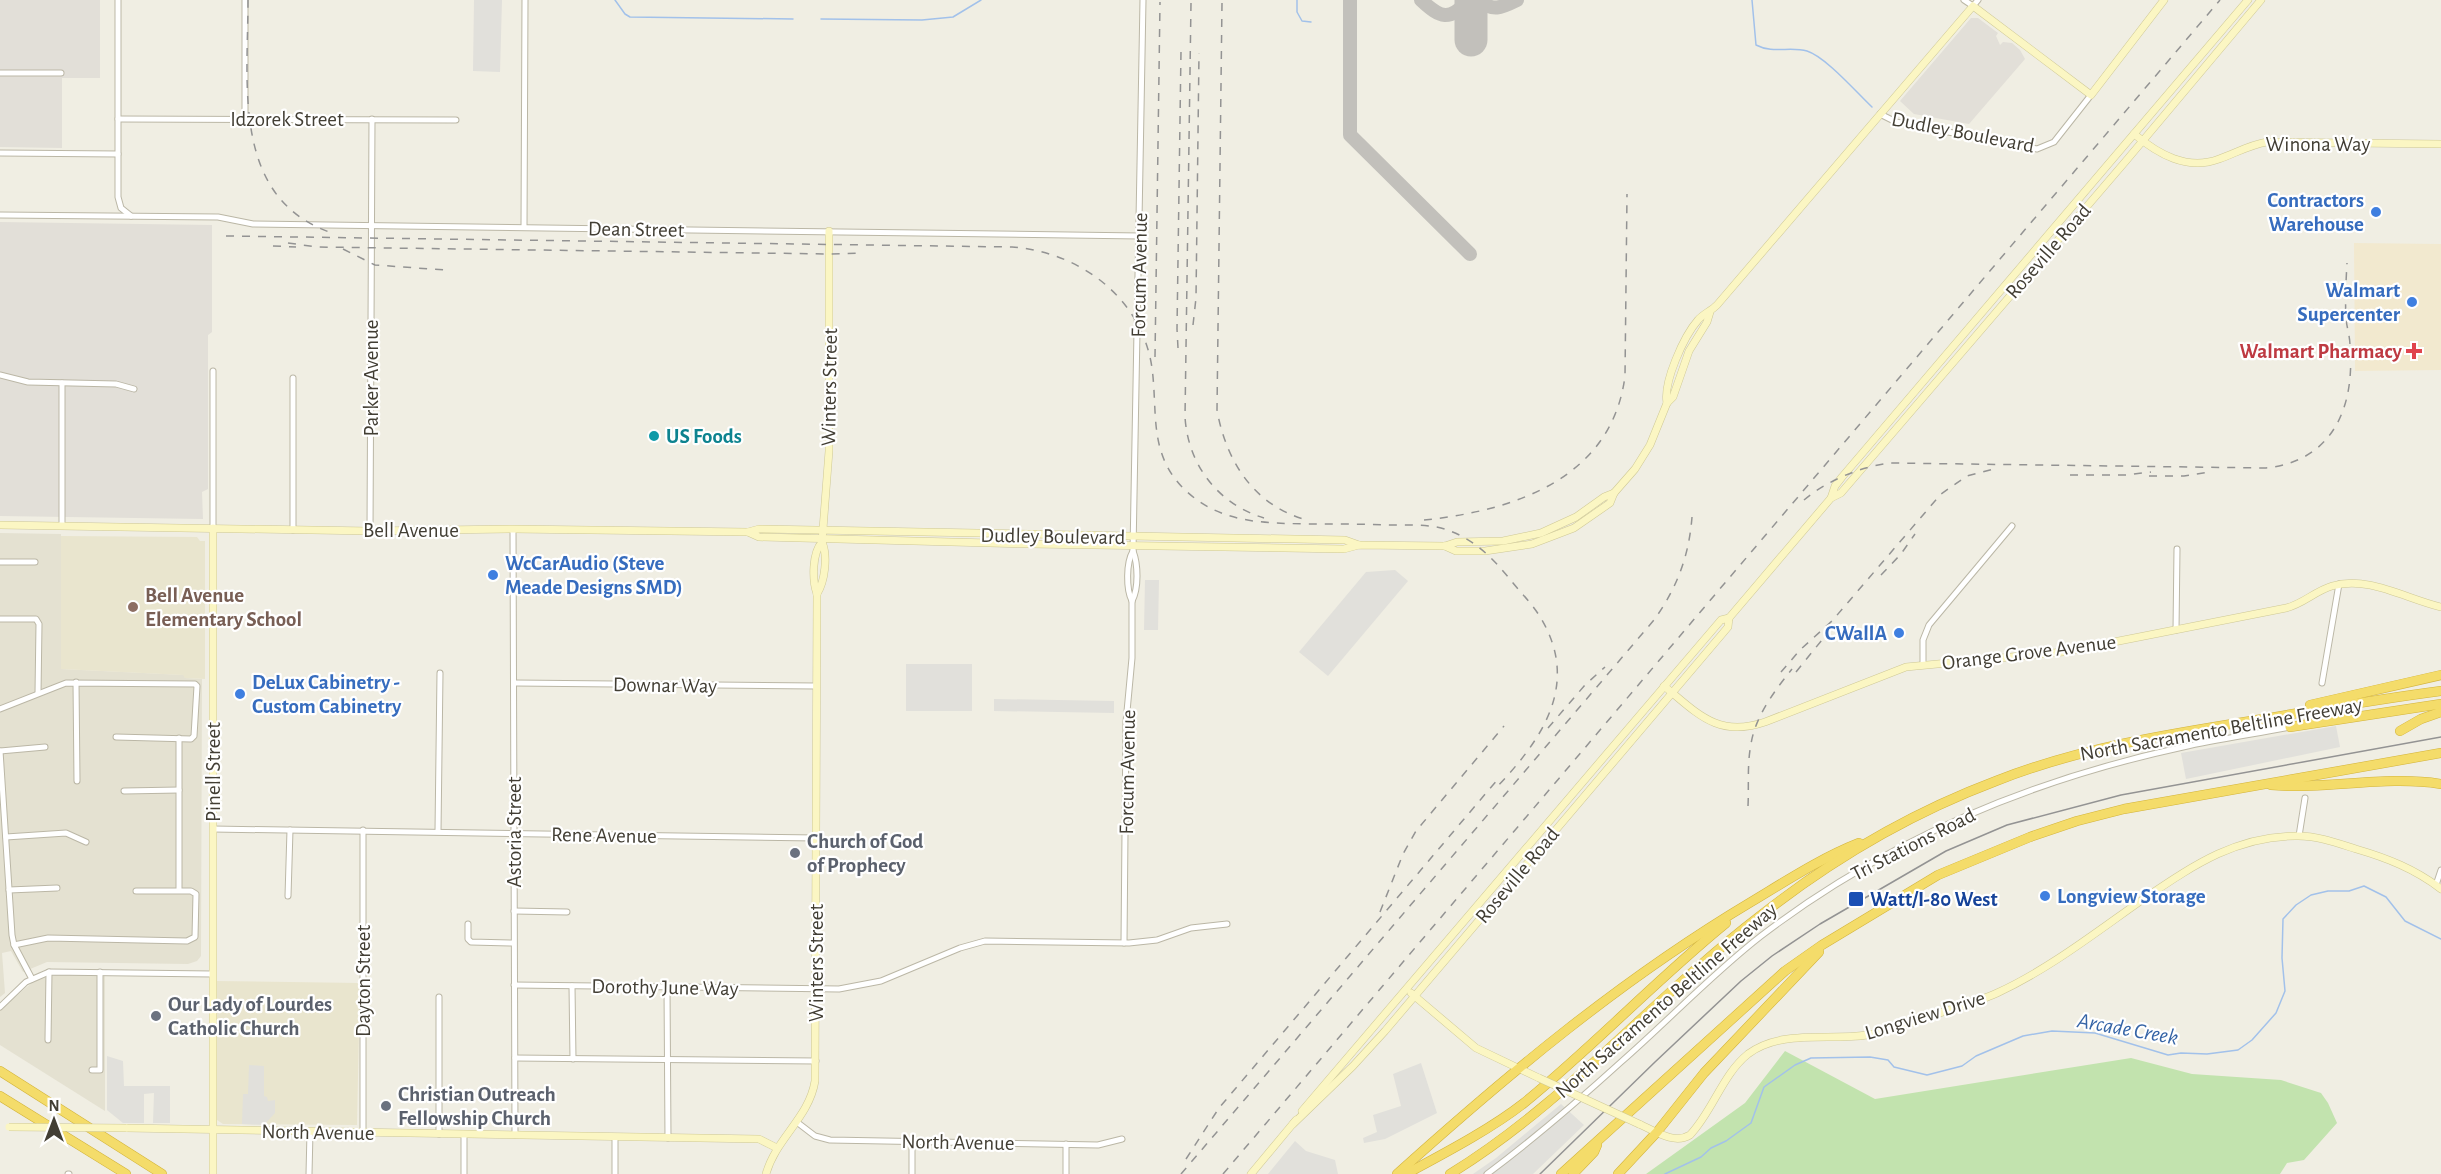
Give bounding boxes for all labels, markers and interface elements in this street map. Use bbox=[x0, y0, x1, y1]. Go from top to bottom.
street label: Dudley Boulevard bbox=[1890, 108, 2036, 157]
street label: Idzorek Street bbox=[230, 109, 344, 130]
street label: Winona Way bbox=[2266, 134, 2370, 155]
place label: Contractors Warehouse bbox=[2267, 190, 2364, 235]
street label: Roseville Road bbox=[2002, 200, 2095, 303]
marker: Contractors Warehouse bbox=[2369, 205, 2383, 219]
street label: Forcum Avenue bbox=[1128, 212, 1151, 338]
street label: Dean Street bbox=[588, 218, 685, 241]
place label: Walmart Supercenter bbox=[2297, 280, 2401, 325]
marker: Walmart Supercenter bbox=[2405, 295, 2419, 309]
street label: Parker Avenue bbox=[361, 319, 382, 437]
street label: Winters Street bbox=[818, 327, 841, 446]
place label: Walmart Pharmacy bbox=[2239, 341, 2403, 362]
marker: Walmart Pharmacy bbox=[2407, 344, 2421, 358]
place label: US Foods bbox=[666, 426, 742, 447]
marker: US Foods bbox=[647, 429, 661, 443]
street label: Bell Avenue bbox=[363, 520, 459, 541]
street label: Dudley Boulevard bbox=[980, 525, 1126, 548]
place label: WcCarAudio (Steve Meade Designs SMD) bbox=[505, 553, 683, 598]
marker: WcCarAudio (Steve Meade Designs SMD) bbox=[486, 568, 500, 582]
place label: Bell Avenue Elementary School bbox=[145, 585, 302, 630]
marker: Bell Avenue Elementary School bbox=[126, 600, 140, 614]
place label: CWallA bbox=[1825, 623, 1887, 644]
marker: CWallA bbox=[1892, 626, 1906, 640]
street label: Orange Grove Avenue bbox=[1941, 631, 2117, 674]
place label: DeLux Cabinetry - Custom Cabinetry bbox=[252, 672, 402, 717]
street label: Downar Way bbox=[613, 674, 717, 697]
marker: DeLux Cabinetry - Custom Cabinetry bbox=[233, 687, 247, 701]
street label: North Sacramento Beltline Freeway bbox=[2078, 694, 2364, 765]
street label: Forcum Avenue bbox=[1116, 709, 1139, 835]
street label: Pinell Street bbox=[203, 722, 224, 822]
street label: Astoria Street bbox=[504, 776, 525, 887]
street label: Tri Stations Road bbox=[1848, 804, 1979, 885]
street label: Roseville Road bbox=[1471, 823, 1563, 927]
street label: Rene Avenue bbox=[551, 824, 657, 847]
place label: Church of God of Prophecy bbox=[807, 831, 923, 876]
marker: Church of God of Prophecy bbox=[788, 846, 802, 860]
place label: Longview Storage bbox=[2057, 886, 2206, 907]
place label: Watt/I-80 West bbox=[1870, 889, 1998, 910]
marker: Longview Storage bbox=[2038, 889, 2052, 903]
marker: Watt/I-80 West bbox=[1847, 890, 1865, 908]
street label: North Sacramento Beltline Freeway bbox=[1551, 899, 1781, 1102]
street label: Winters Street bbox=[806, 904, 827, 1022]
street label: Dayton Street bbox=[353, 925, 374, 1037]
street label: Dorothy June Way bbox=[591, 976, 739, 999]
street label: Longview Drive bbox=[1863, 987, 1988, 1044]
place label: Our Lady of Lourdes Catholic Church bbox=[168, 994, 332, 1039]
marker: Our Lady of Lourdes Catholic Church bbox=[149, 1009, 163, 1023]
water label: Arcade Creek bbox=[2075, 1009, 2180, 1049]
place label: Christian Outreach Fellowship Church bbox=[398, 1084, 556, 1129]
north arrow bbox=[24, 1090, 84, 1150]
text: N bbox=[48, 1098, 60, 1114]
marker: Christian Outreach Fellowship Church bbox=[379, 1099, 393, 1113]
street label: North Avenue bbox=[261, 1121, 375, 1144]
street label: North Avenue bbox=[901, 1131, 1015, 1154]

